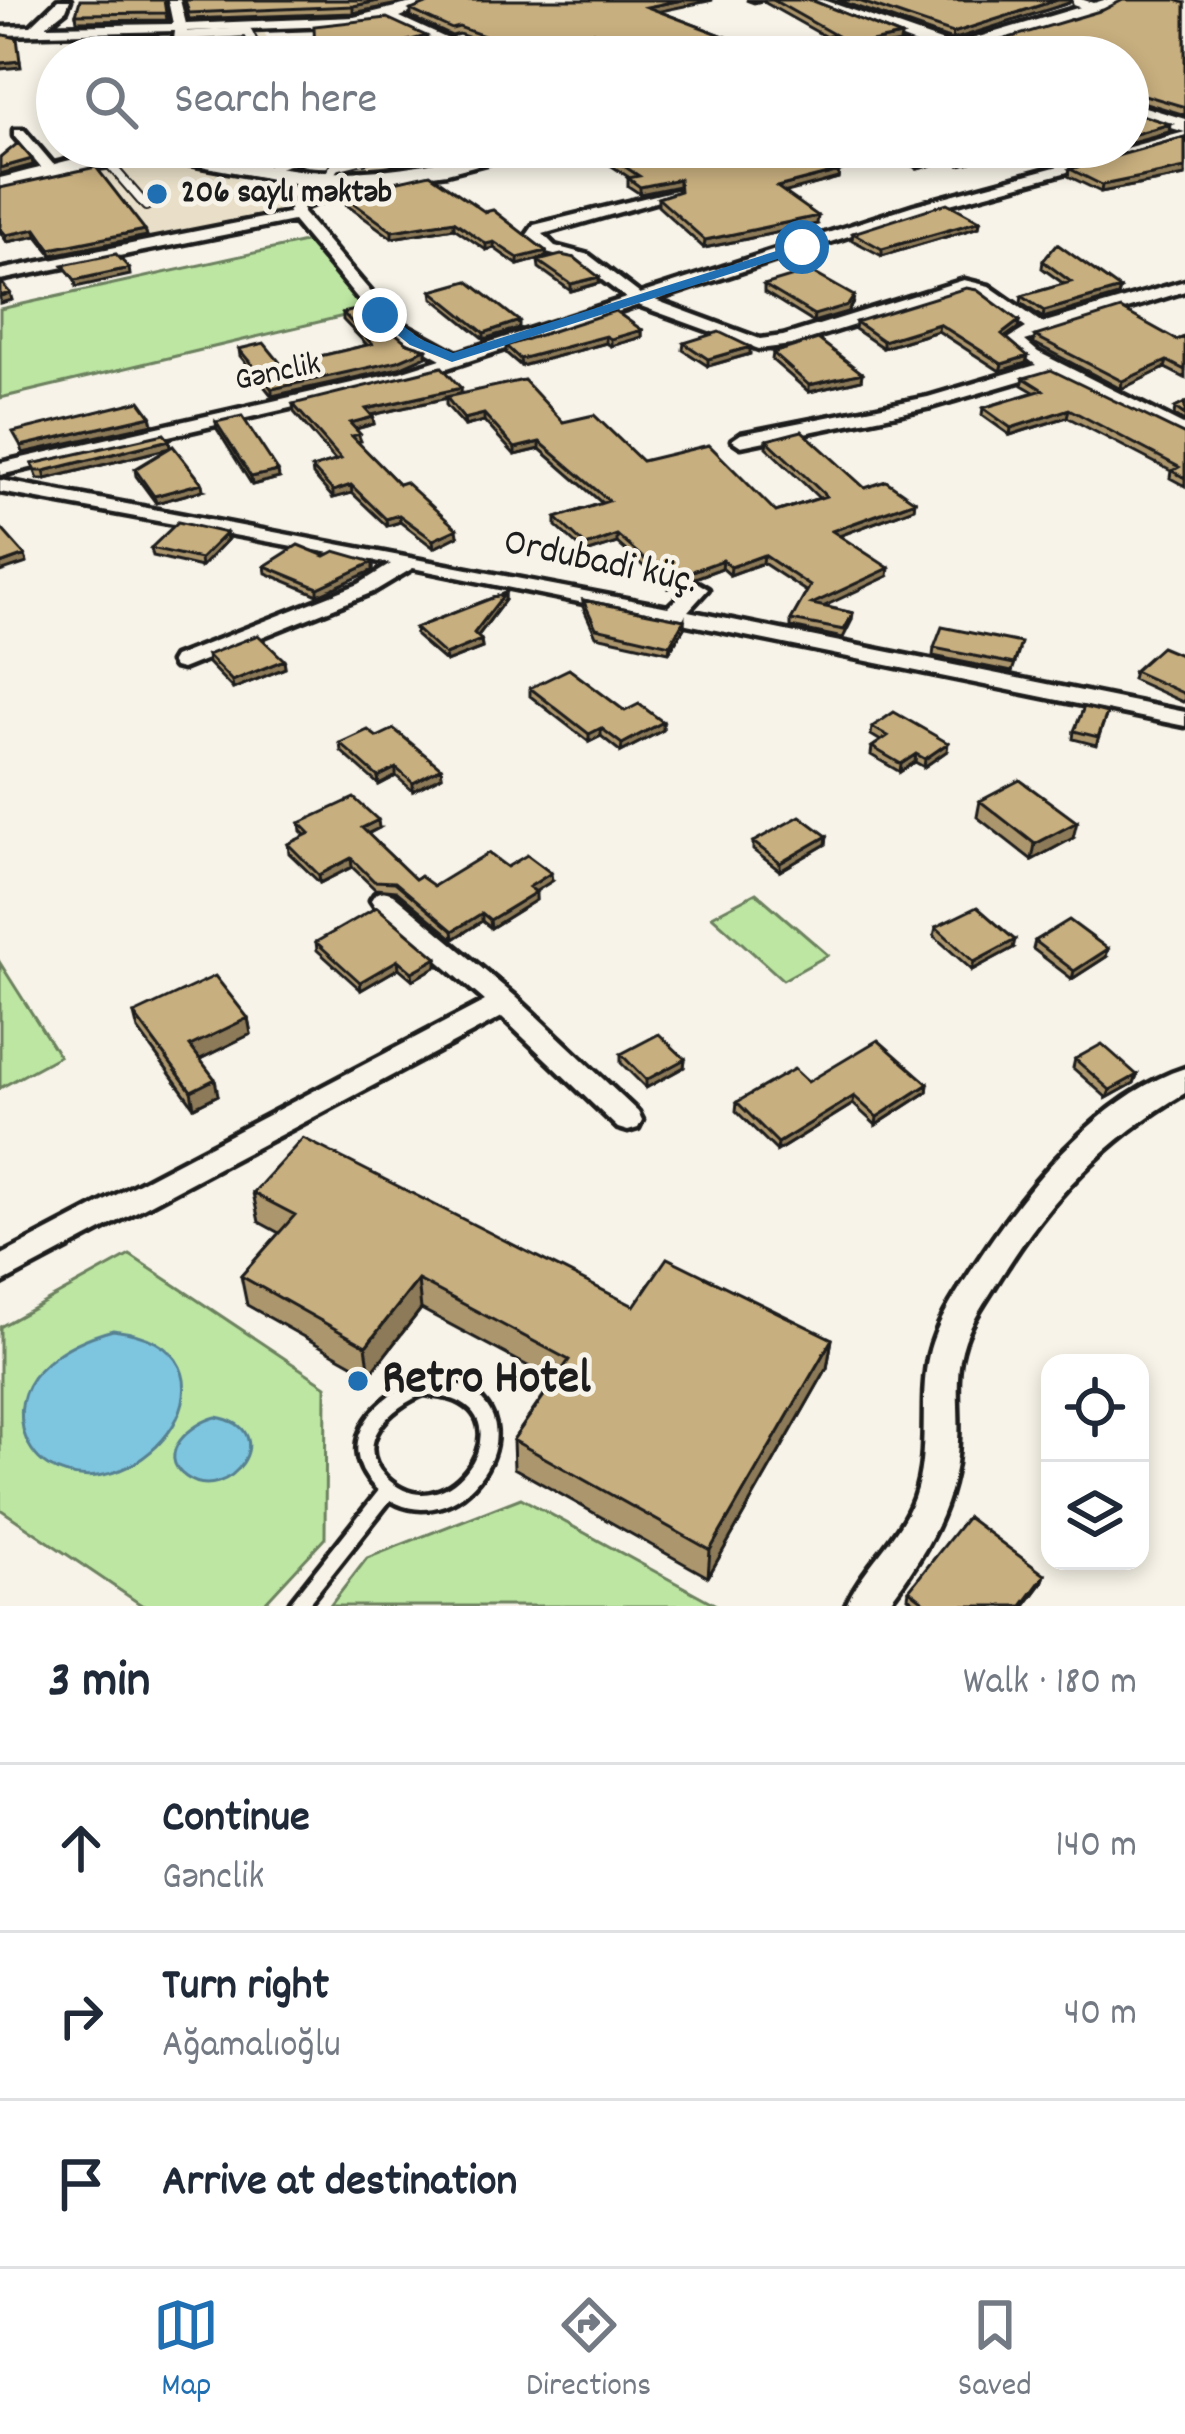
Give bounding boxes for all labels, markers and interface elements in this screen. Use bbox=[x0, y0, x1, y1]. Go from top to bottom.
search box bbox=[36, 36, 1149, 168]
icon: search bbox=[78, 69, 144, 135]
text: Search here bbox=[174, 70, 377, 134]
place label: 206 saylı məktəb bbox=[181, 171, 392, 218]
marker: 206 saylı məktəb bbox=[144, 181, 170, 207]
route start bbox=[775, 220, 829, 274]
route end bbox=[353, 288, 407, 342]
street label: Gənclik bbox=[231, 342, 325, 406]
street label: Ordubadi küç. bbox=[498, 517, 702, 611]
place label: Retro Hotel bbox=[382, 1347, 591, 1416]
map controls bbox=[1041, 1354, 1149, 1570]
button: locate bbox=[1041, 1354, 1149, 1462]
marker: Retro Hotel bbox=[345, 1368, 371, 1394]
button: layers bbox=[1041, 1462, 1149, 1570]
text: 3 min bbox=[48, 1648, 150, 1720]
text: Walk · 180 m bbox=[963, 1657, 1137, 1712]
text: Continue bbox=[162, 1788, 310, 1852]
icon: ahead bbox=[48, 1815, 114, 1881]
text: 140 m bbox=[1055, 1820, 1137, 1875]
text: Gənclik bbox=[162, 1852, 264, 1907]
text: Turn right bbox=[162, 1956, 329, 2020]
icon: right bbox=[48, 1983, 114, 2049]
text: 40 m bbox=[1064, 1988, 1137, 2043]
text: Ağamalıoğlu bbox=[162, 2020, 341, 2075]
icon: arrive bbox=[48, 2151, 114, 2217]
text: Arrive at destination bbox=[162, 2152, 517, 2216]
tab: Map bbox=[153, 2292, 219, 2411]
tab: Directions bbox=[526, 2292, 651, 2411]
tab: Saved bbox=[958, 2292, 1032, 2411]

